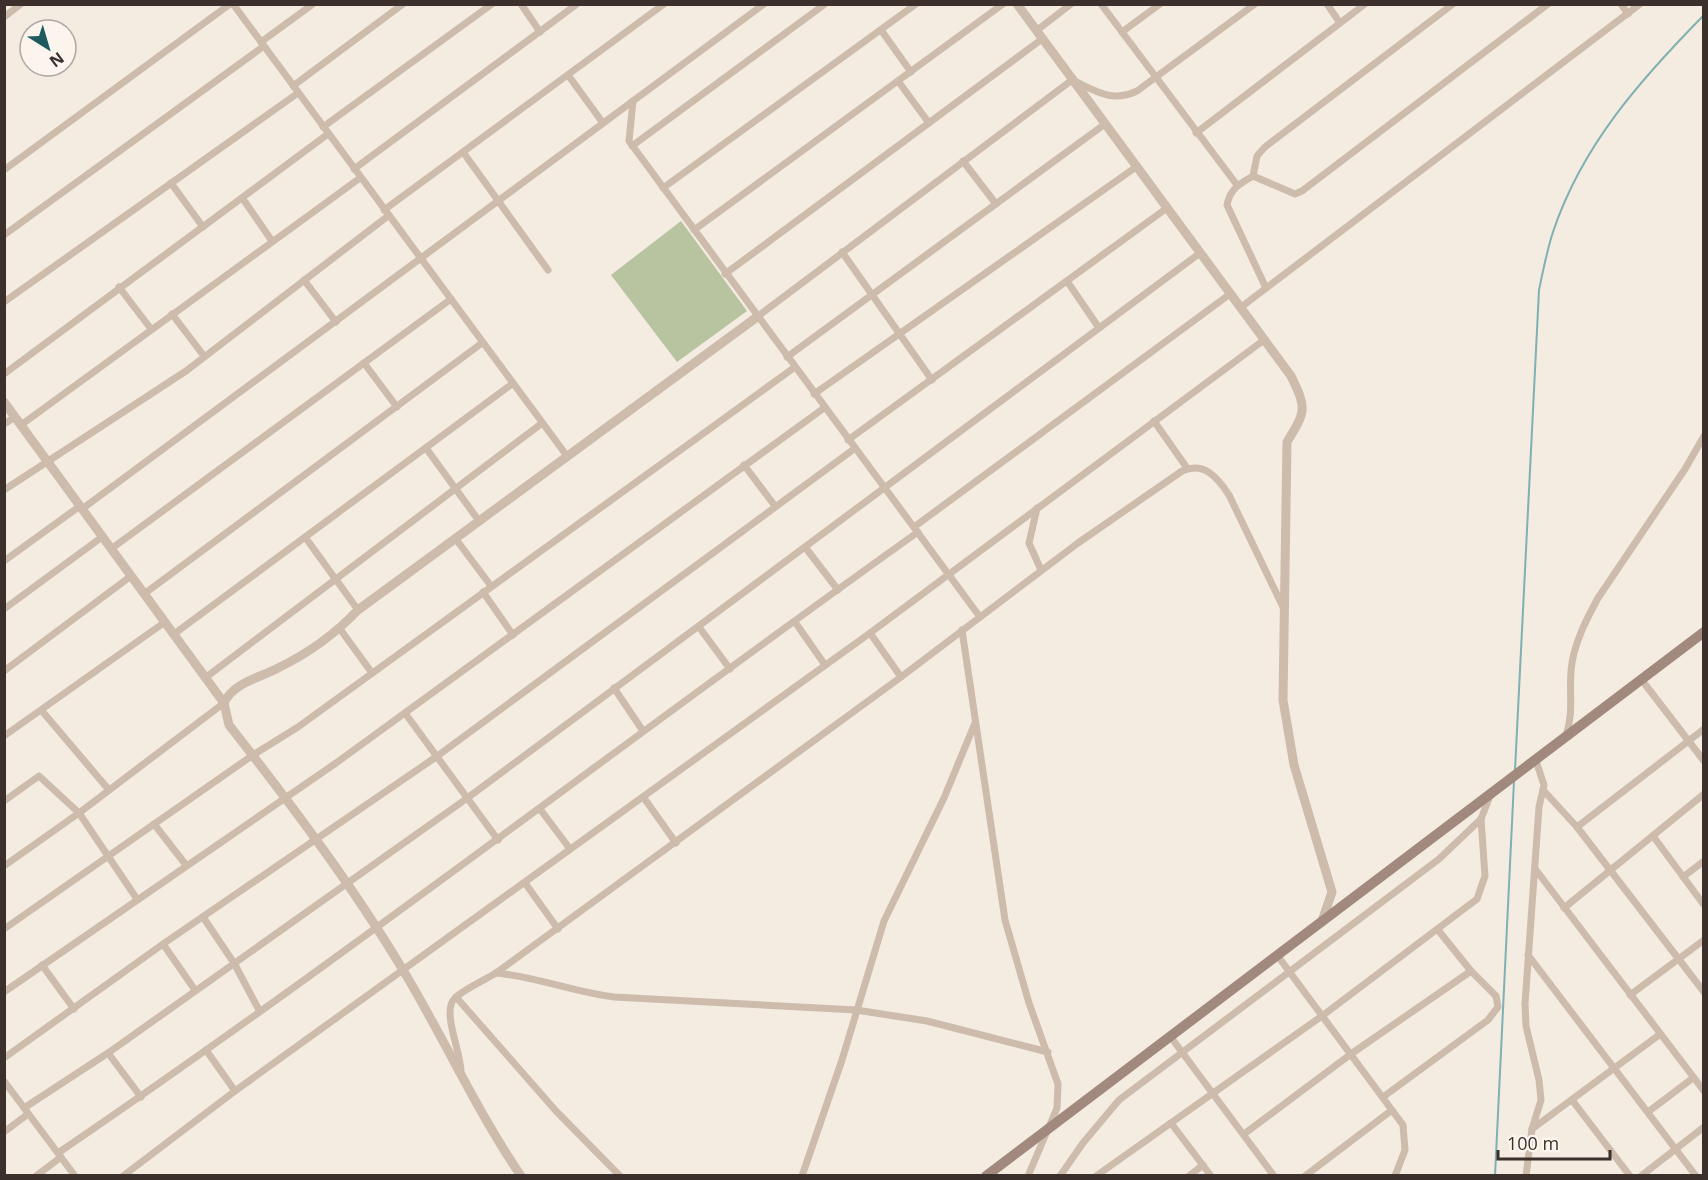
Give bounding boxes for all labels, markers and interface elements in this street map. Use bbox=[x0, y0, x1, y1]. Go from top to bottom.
north arrow bbox=[18, 18, 78, 78]
text: N bbox=[45, 47, 69, 73]
scale bar bbox=[1498, 1123, 1610, 1161]
text: 100 m bbox=[1507, 1131, 1559, 1155]

